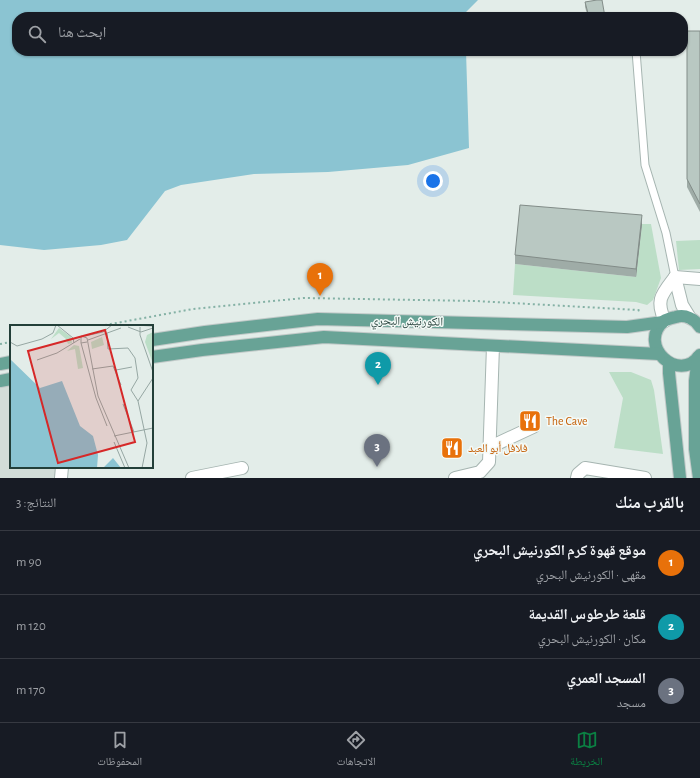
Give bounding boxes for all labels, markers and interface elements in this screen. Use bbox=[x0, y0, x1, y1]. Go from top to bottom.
search box bbox=[12, 12, 688, 56]
icon: search bbox=[26, 23, 48, 45]
text: ابحث هنا bbox=[58, 25, 106, 40]
your location bbox=[423, 171, 443, 191]
pin: 1 bbox=[307, 263, 333, 296]
street label: الكورنيش البحري bbox=[371, 314, 443, 332]
inset map bbox=[10, 325, 153, 468]
pin: 2 bbox=[365, 352, 391, 385]
restaurant icon: The Cave bbox=[517, 408, 543, 434]
place label: The Cave bbox=[546, 415, 588, 427]
pin: 3 bbox=[364, 434, 390, 467]
restaurant icon: فلافل أبو العبد bbox=[439, 435, 465, 461]
place label: فلافل أبو العبد bbox=[468, 441, 528, 455]
text: بالقرب منك bbox=[615, 494, 684, 511]
text: النتائج: 3 bbox=[16, 497, 56, 510]
text: موقع قهوة كرم الكورنيش البحري bbox=[473, 543, 646, 558]
text: 90 m bbox=[16, 556, 42, 569]
text: 1 bbox=[669, 556, 673, 569]
text: مقهى · الكورنيش البحري bbox=[536, 569, 646, 582]
text: قلعة طرطوس القديمة bbox=[528, 607, 646, 622]
text: 120 m bbox=[16, 620, 46, 633]
text: 2 bbox=[668, 620, 674, 633]
text: مكان · الكورنيش البحري bbox=[538, 633, 646, 646]
text: المسجد العمري bbox=[567, 671, 646, 686]
text: 170 m bbox=[16, 684, 45, 697]
text: 3 bbox=[668, 684, 674, 697]
text: مسجد bbox=[617, 697, 646, 710]
tab: المحفوظات bbox=[97, 729, 142, 772]
tab: الاتجاهات bbox=[337, 729, 376, 772]
tab: الخريطة bbox=[570, 729, 603, 772]

